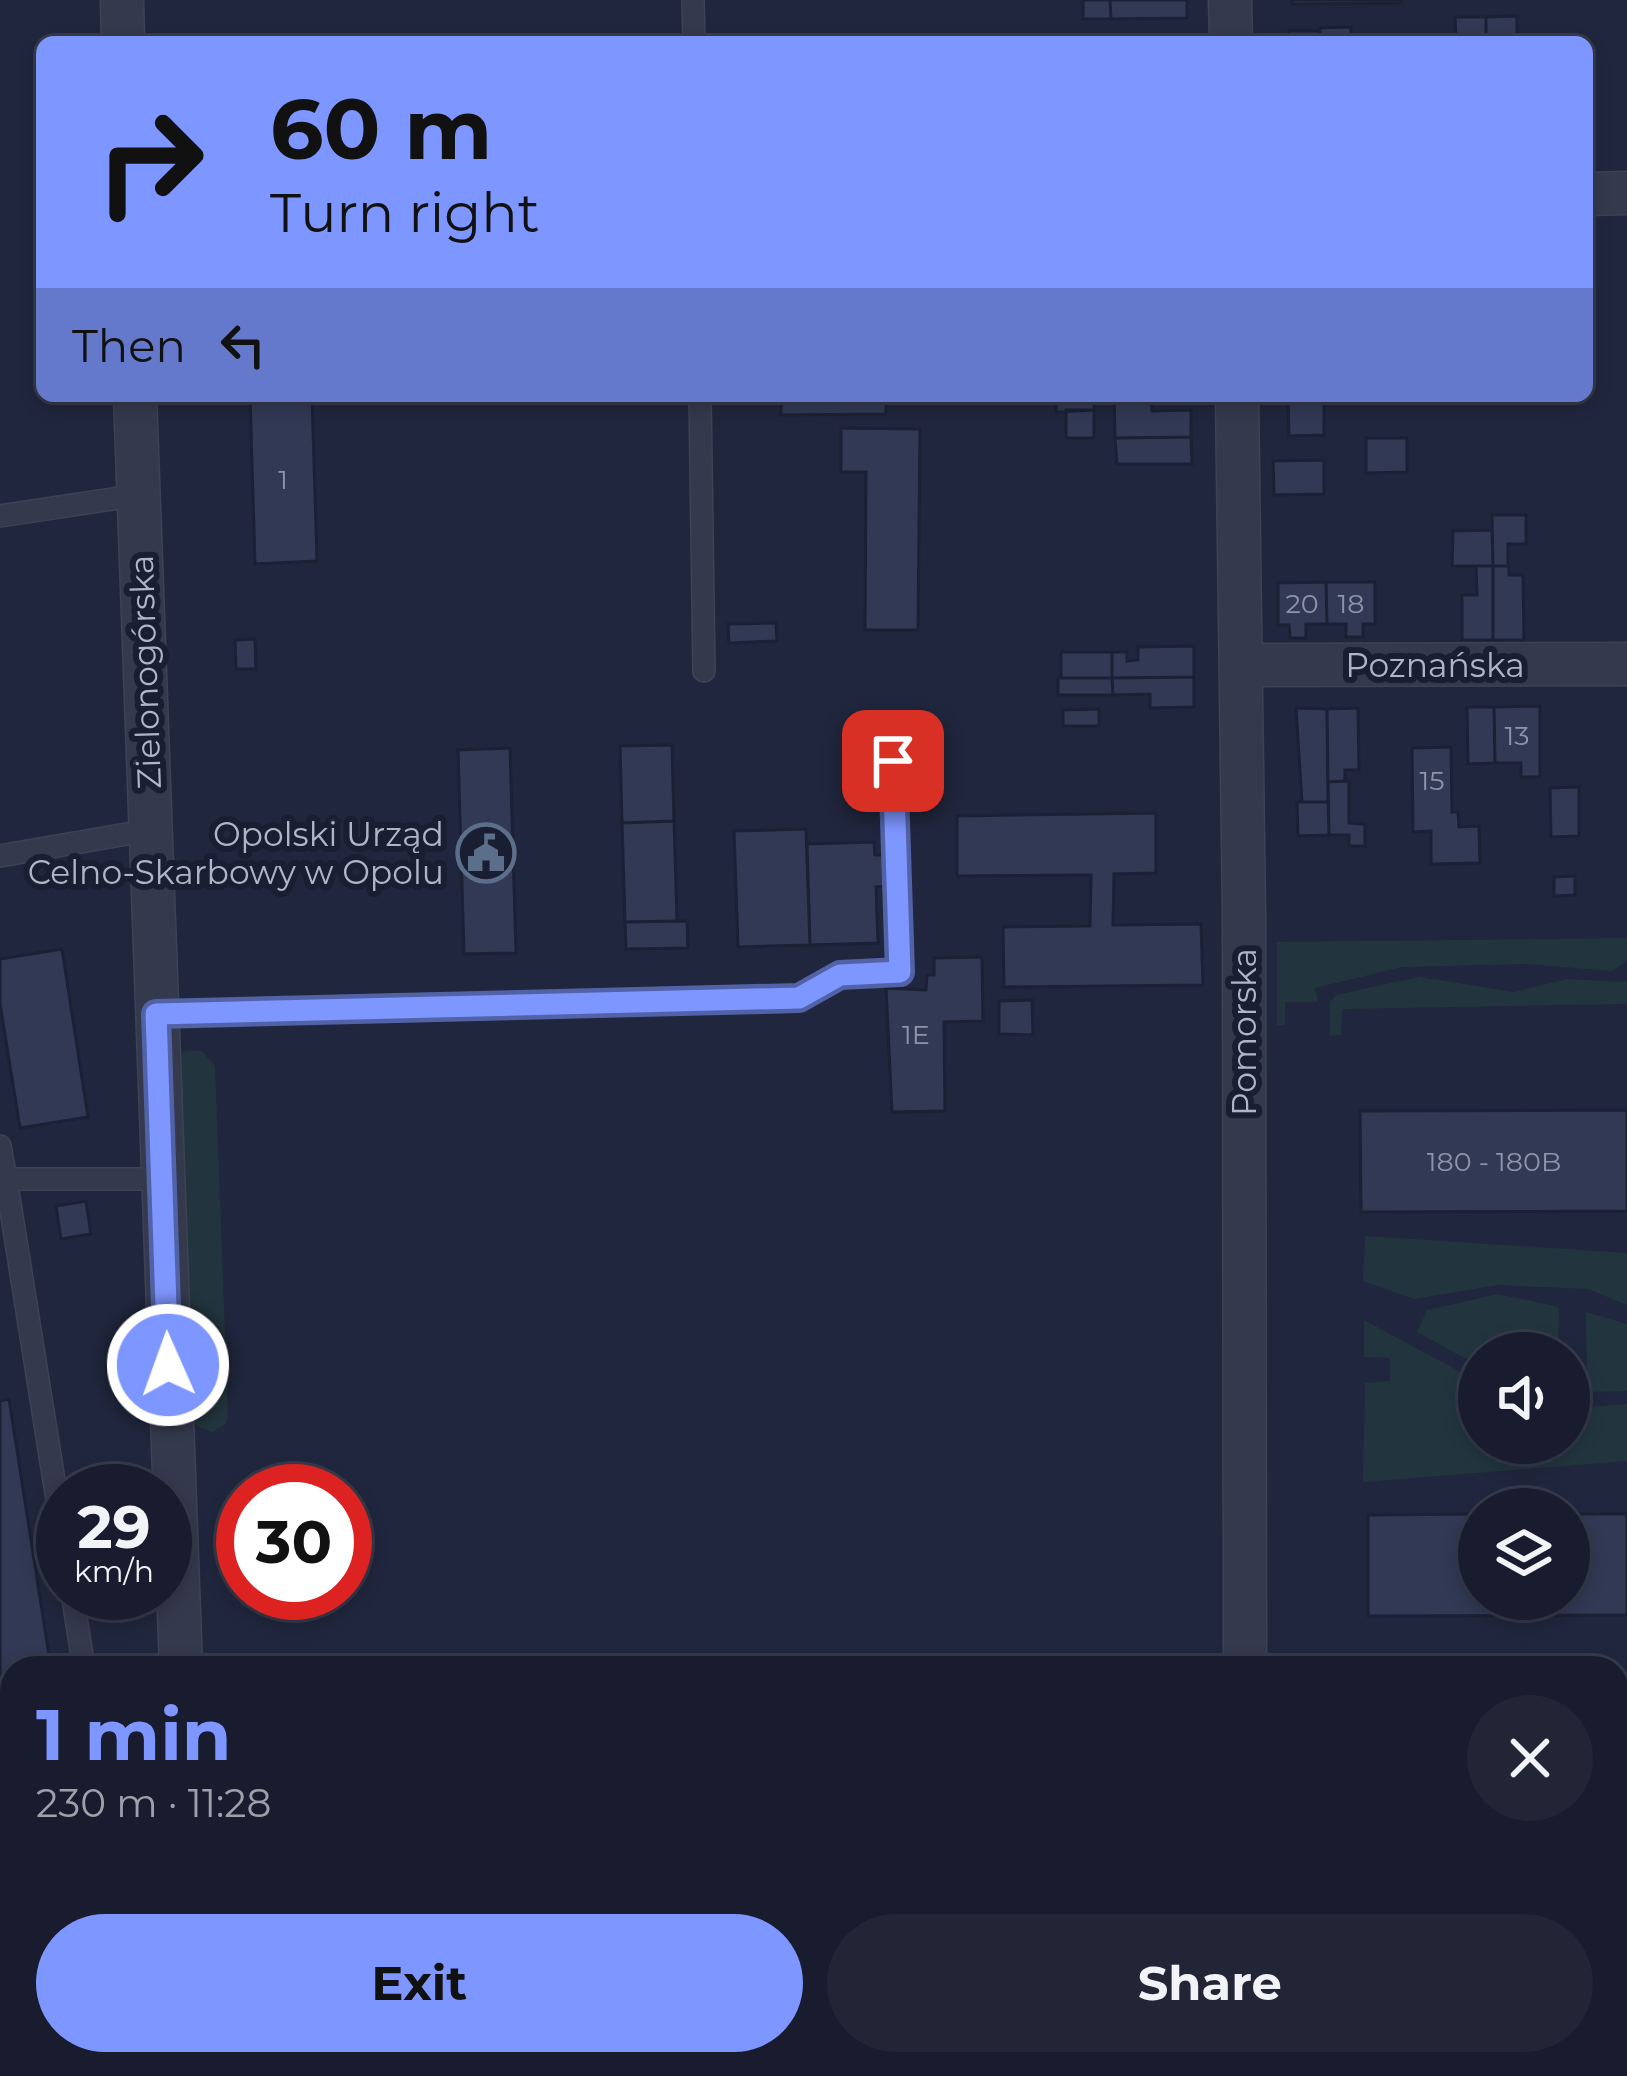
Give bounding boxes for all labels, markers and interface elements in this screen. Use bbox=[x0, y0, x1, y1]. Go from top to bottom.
text: 60 m bbox=[270, 78, 492, 180]
icon: right bbox=[72, 84, 228, 240]
text: Turn right bbox=[270, 180, 540, 246]
icon: left bbox=[210, 312, 276, 378]
text: Then bbox=[72, 318, 186, 373]
house number: 1 bbox=[278, 463, 288, 496]
street label: Zielonogórska bbox=[121, 554, 169, 790]
house number: 20 bbox=[1285, 587, 1319, 620]
house number: 18 bbox=[1338, 587, 1364, 620]
street label: Poznańska bbox=[1345, 645, 1525, 685]
pin bbox=[842, 710, 944, 812]
house number: 13 bbox=[1505, 719, 1529, 752]
icon: arrive bbox=[860, 728, 926, 794]
house number: 15 bbox=[1419, 764, 1445, 797]
place label: Opolski Urząd Celno-Skarbowy w Opolu bbox=[28, 814, 444, 892]
public building icon: Opolski Urząd Celno-Skarbowy w Opolu bbox=[455, 822, 517, 884]
street label: Pomorska bbox=[1224, 948, 1264, 1116]
house number: 1E bbox=[902, 1018, 930, 1051]
house number: 180 - 180B bbox=[1427, 1145, 1561, 1178]
position arrow bbox=[105, 1302, 231, 1428]
map controls bbox=[1458, 1332, 1590, 1620]
button: sound bbox=[1458, 1332, 1590, 1464]
speed limit sign: 30 bbox=[216, 1464, 372, 1620]
button: layers bbox=[1458, 1488, 1590, 1620]
text: 29 bbox=[77, 1490, 151, 1563]
text: km/h bbox=[74, 1553, 154, 1590]
text: 1 min bbox=[36, 1690, 232, 1778]
button: close bbox=[1467, 1695, 1593, 1821]
text: 230 m · 11:28 bbox=[36, 1779, 271, 1827]
button: Exit bbox=[36, 1914, 803, 2052]
button: Share bbox=[827, 1914, 1593, 2052]

